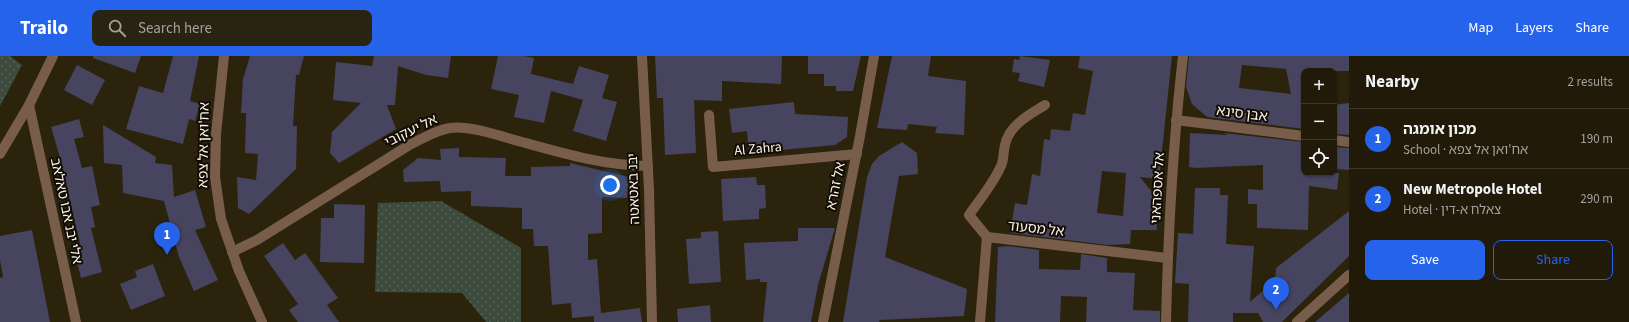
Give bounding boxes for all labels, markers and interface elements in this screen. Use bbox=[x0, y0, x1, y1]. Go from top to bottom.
search box bbox=[92, 10, 372, 46]
text: Trailo bbox=[20, 15, 68, 42]
icon: search bbox=[106, 17, 128, 39]
text: Search here bbox=[138, 18, 212, 39]
text: Map bbox=[1468, 18, 1493, 38]
text: Layers bbox=[1515, 18, 1553, 38]
text: Share bbox=[1575, 18, 1609, 38]
map controls bbox=[1301, 68, 1337, 176]
button: + bbox=[1301, 68, 1337, 104]
text: Nearby bbox=[1365, 70, 1419, 94]
text: 2 results bbox=[1568, 73, 1613, 91]
street label: אבן סינא bbox=[1215, 101, 1269, 127]
street label: אח'ואן אל צפא bbox=[193, 102, 215, 188]
button: − bbox=[1301, 104, 1337, 140]
street label: אל יעקובי bbox=[381, 110, 441, 152]
text: מכון אומגה bbox=[1403, 119, 1476, 140]
text: 1 bbox=[1375, 130, 1381, 148]
text: 190 m bbox=[1580, 130, 1613, 148]
street label: Al Zahra bbox=[733, 137, 783, 161]
button: locate bbox=[1301, 140, 1337, 176]
text: School · אח'ואן אל צפא bbox=[1403, 141, 1528, 159]
street label: אל אספהאני bbox=[1146, 151, 1170, 224]
street label: יבנ באטאטה bbox=[623, 153, 645, 225]
street label: אלי יבנ אבו טאלאב bbox=[45, 156, 87, 266]
street label: אל זהרא bbox=[821, 160, 851, 212]
your location bbox=[600, 175, 620, 195]
text: New Metropole Hotel bbox=[1403, 179, 1542, 200]
text: 2 bbox=[1375, 190, 1381, 208]
text: 290 m bbox=[1580, 190, 1613, 208]
text: Hotel · צאלח א-דין bbox=[1403, 201, 1501, 219]
street label: אל מסעוד bbox=[1007, 216, 1065, 242]
pin: 1 bbox=[154, 222, 180, 255]
button: Save bbox=[1365, 240, 1485, 280]
button: Share bbox=[1493, 240, 1613, 280]
pin: 2 bbox=[1263, 277, 1289, 310]

